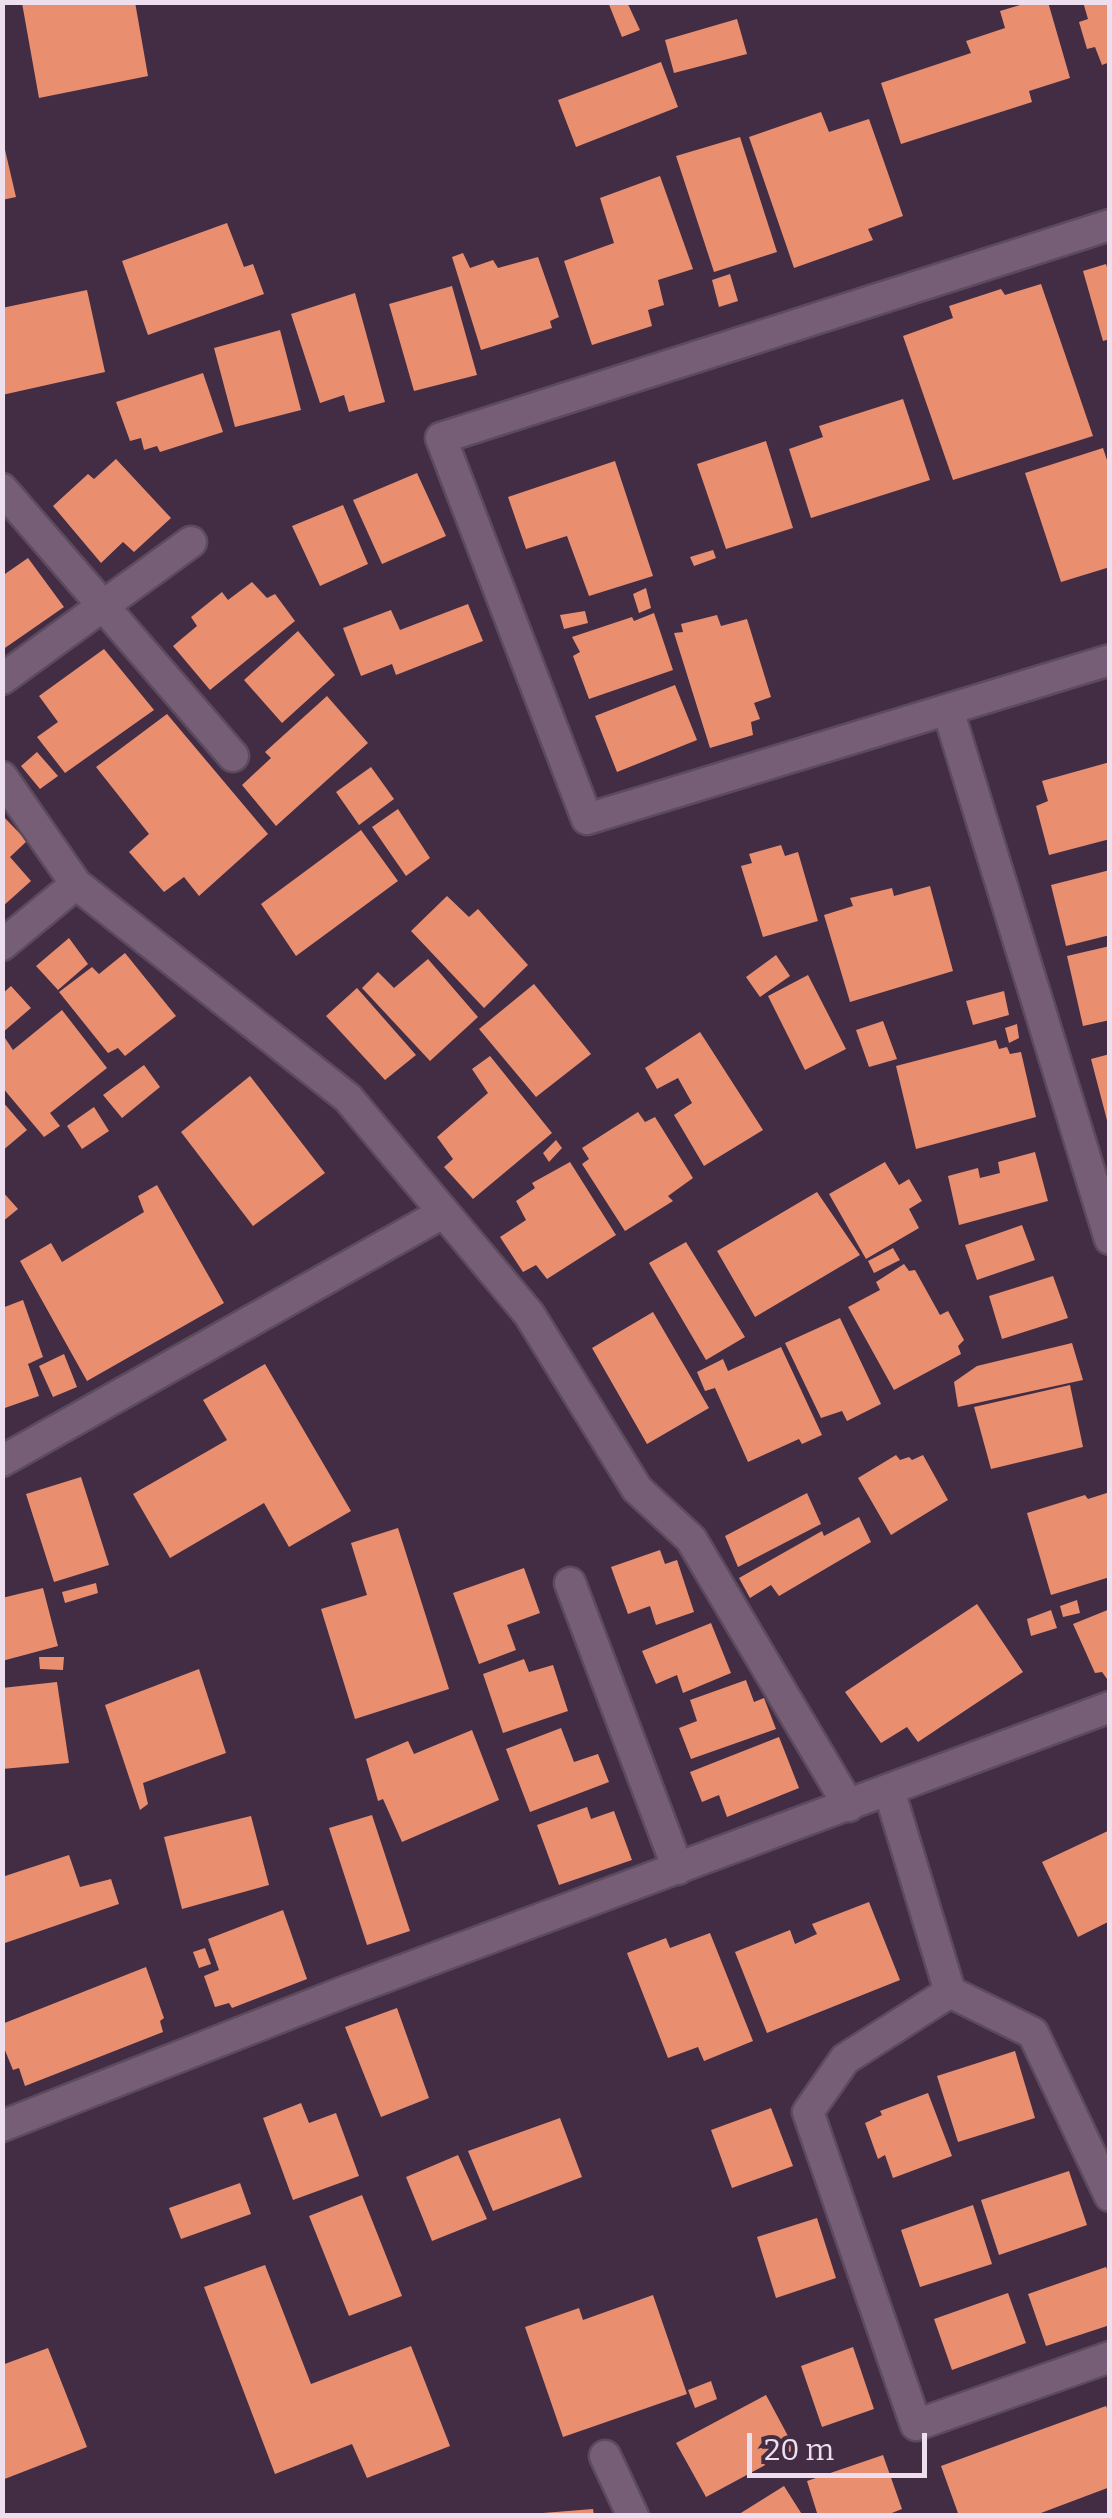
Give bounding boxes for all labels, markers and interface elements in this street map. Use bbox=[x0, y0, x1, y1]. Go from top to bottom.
scale bar bbox=[752, 2413, 932, 2475]
text: 20 m bbox=[764, 2432, 834, 2468]

